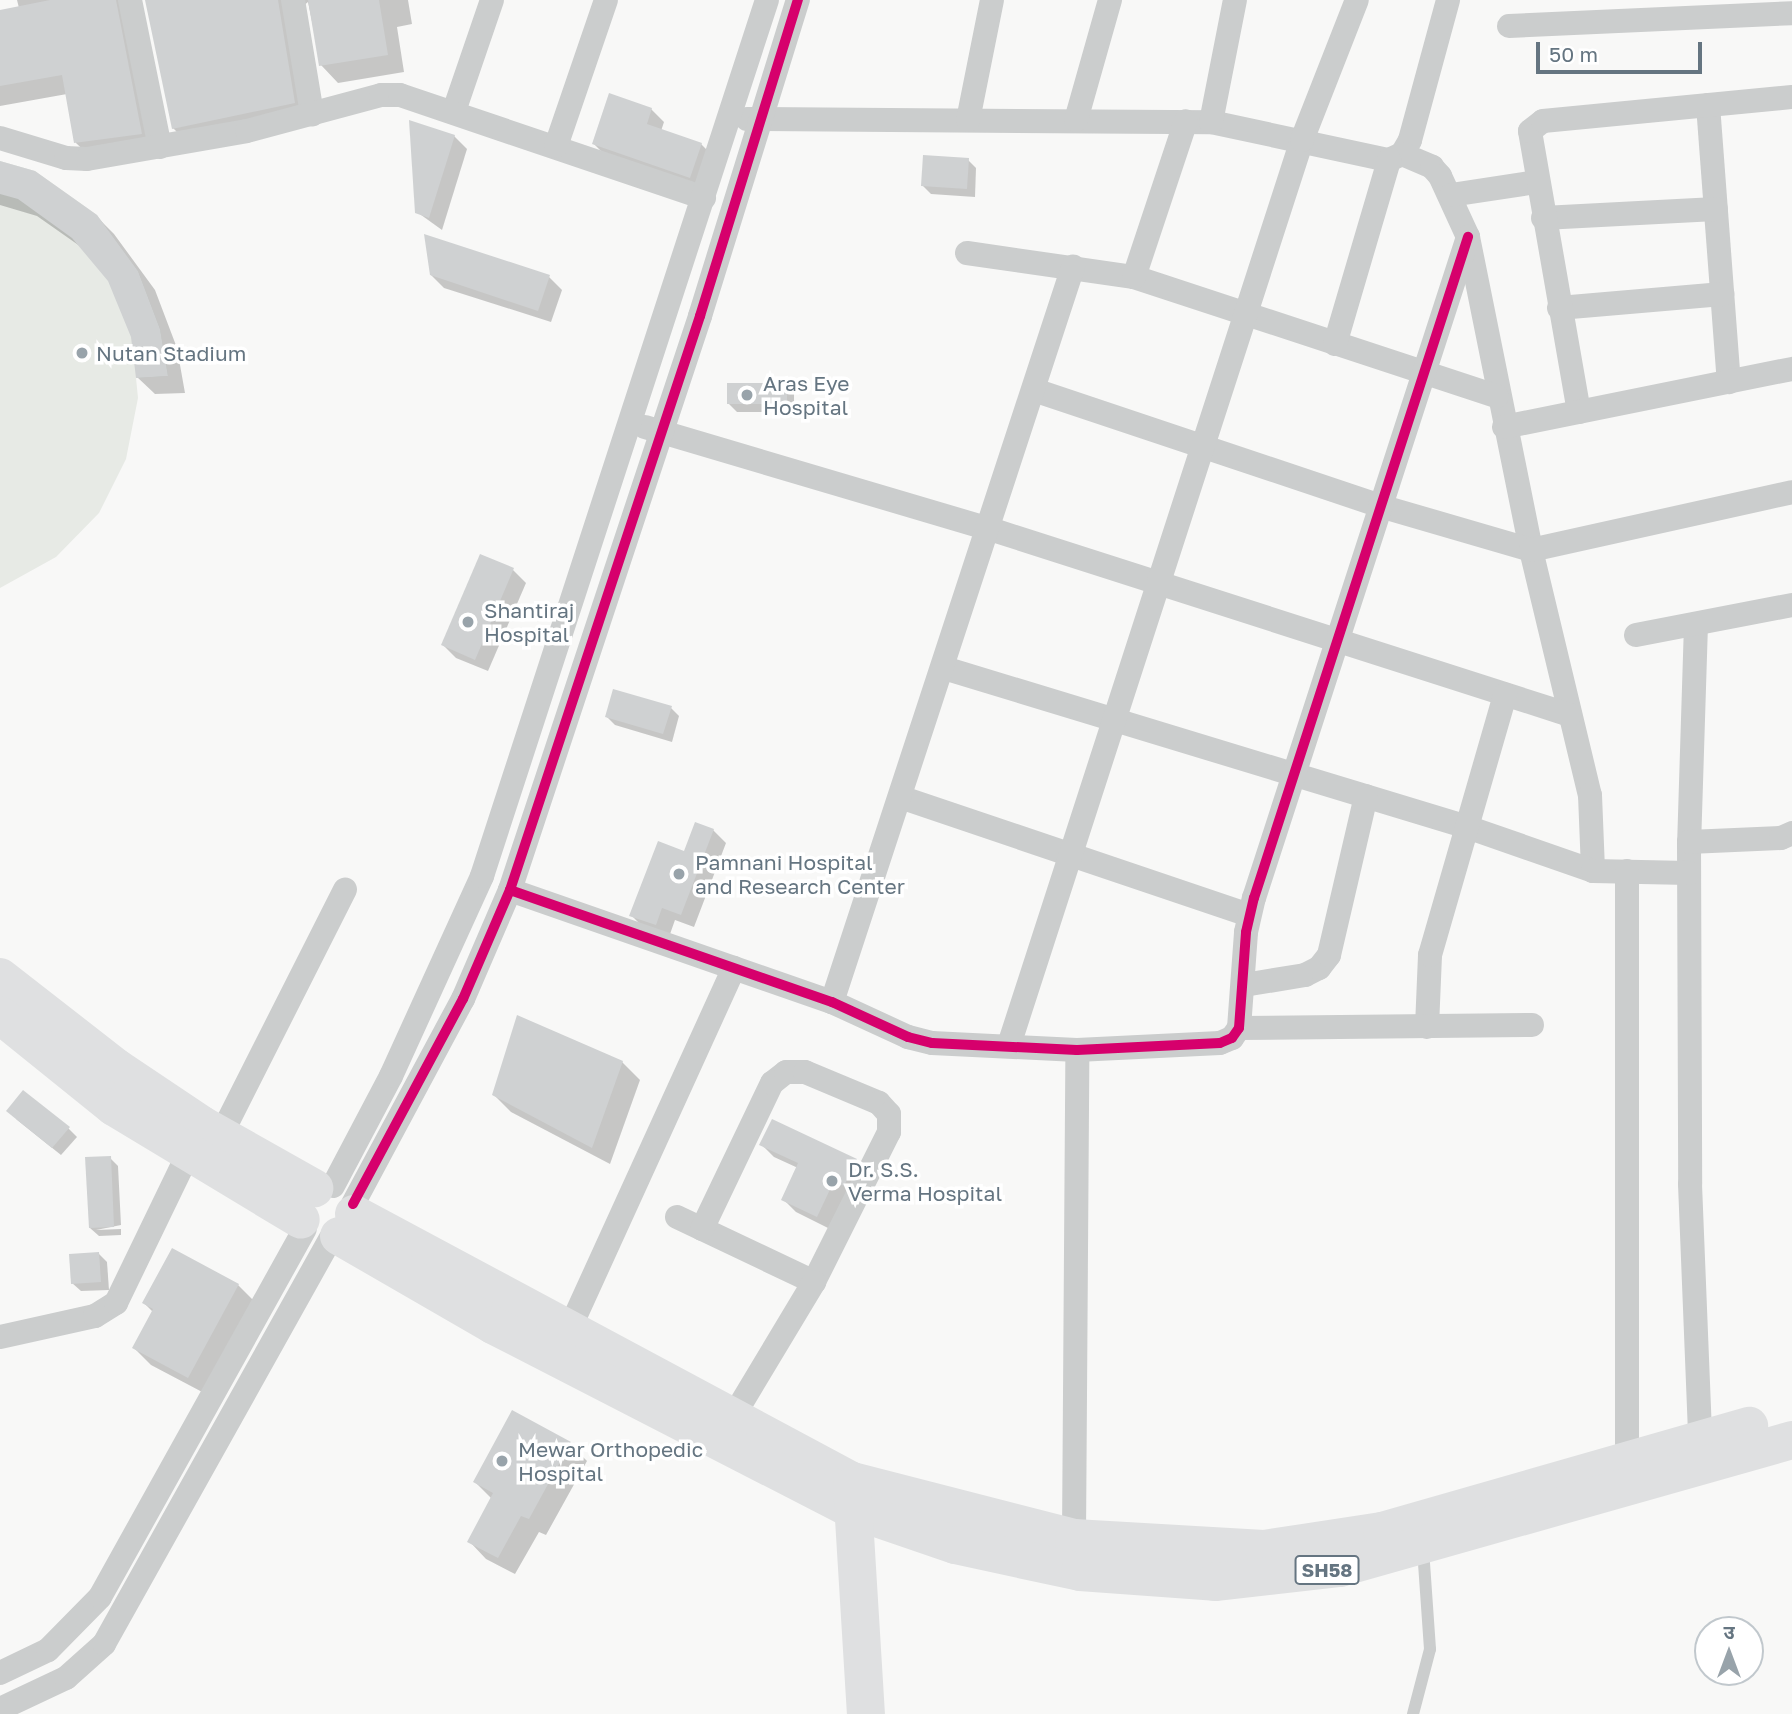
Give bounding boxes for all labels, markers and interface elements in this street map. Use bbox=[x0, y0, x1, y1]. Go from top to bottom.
scale bar bbox=[1540, 28, 1706, 72]
text: 50 m bbox=[1549, 41, 1598, 67]
place label: Nutan Stadium bbox=[96, 340, 246, 366]
marker: Nutan Stadium bbox=[74, 345, 90, 361]
place label: Aras Eye Hospital bbox=[763, 370, 849, 420]
marker: Aras Eye Hospital bbox=[737, 385, 757, 405]
place label: Shantiraj Hospital bbox=[484, 597, 574, 647]
marker: Shantiraj Hospital bbox=[458, 612, 478, 632]
place label: Pamnani Hospital and Research Center bbox=[695, 849, 905, 899]
marker: Pamnani Hospital and Research Center bbox=[669, 864, 689, 884]
place label: Dr. S.S. Verma Hospital bbox=[848, 1156, 1002, 1206]
marker: Dr. S.S. Verma Hospital bbox=[822, 1171, 842, 1191]
place label: Mewar Orthopedic Hospital bbox=[518, 1436, 703, 1486]
marker: Mewar Orthopedic Hospital bbox=[492, 1451, 512, 1471]
road number: SH58 bbox=[1294, 1554, 1360, 1586]
north arrow bbox=[1694, 1616, 1764, 1686]
text: उ bbox=[1723, 1620, 1735, 1643]

